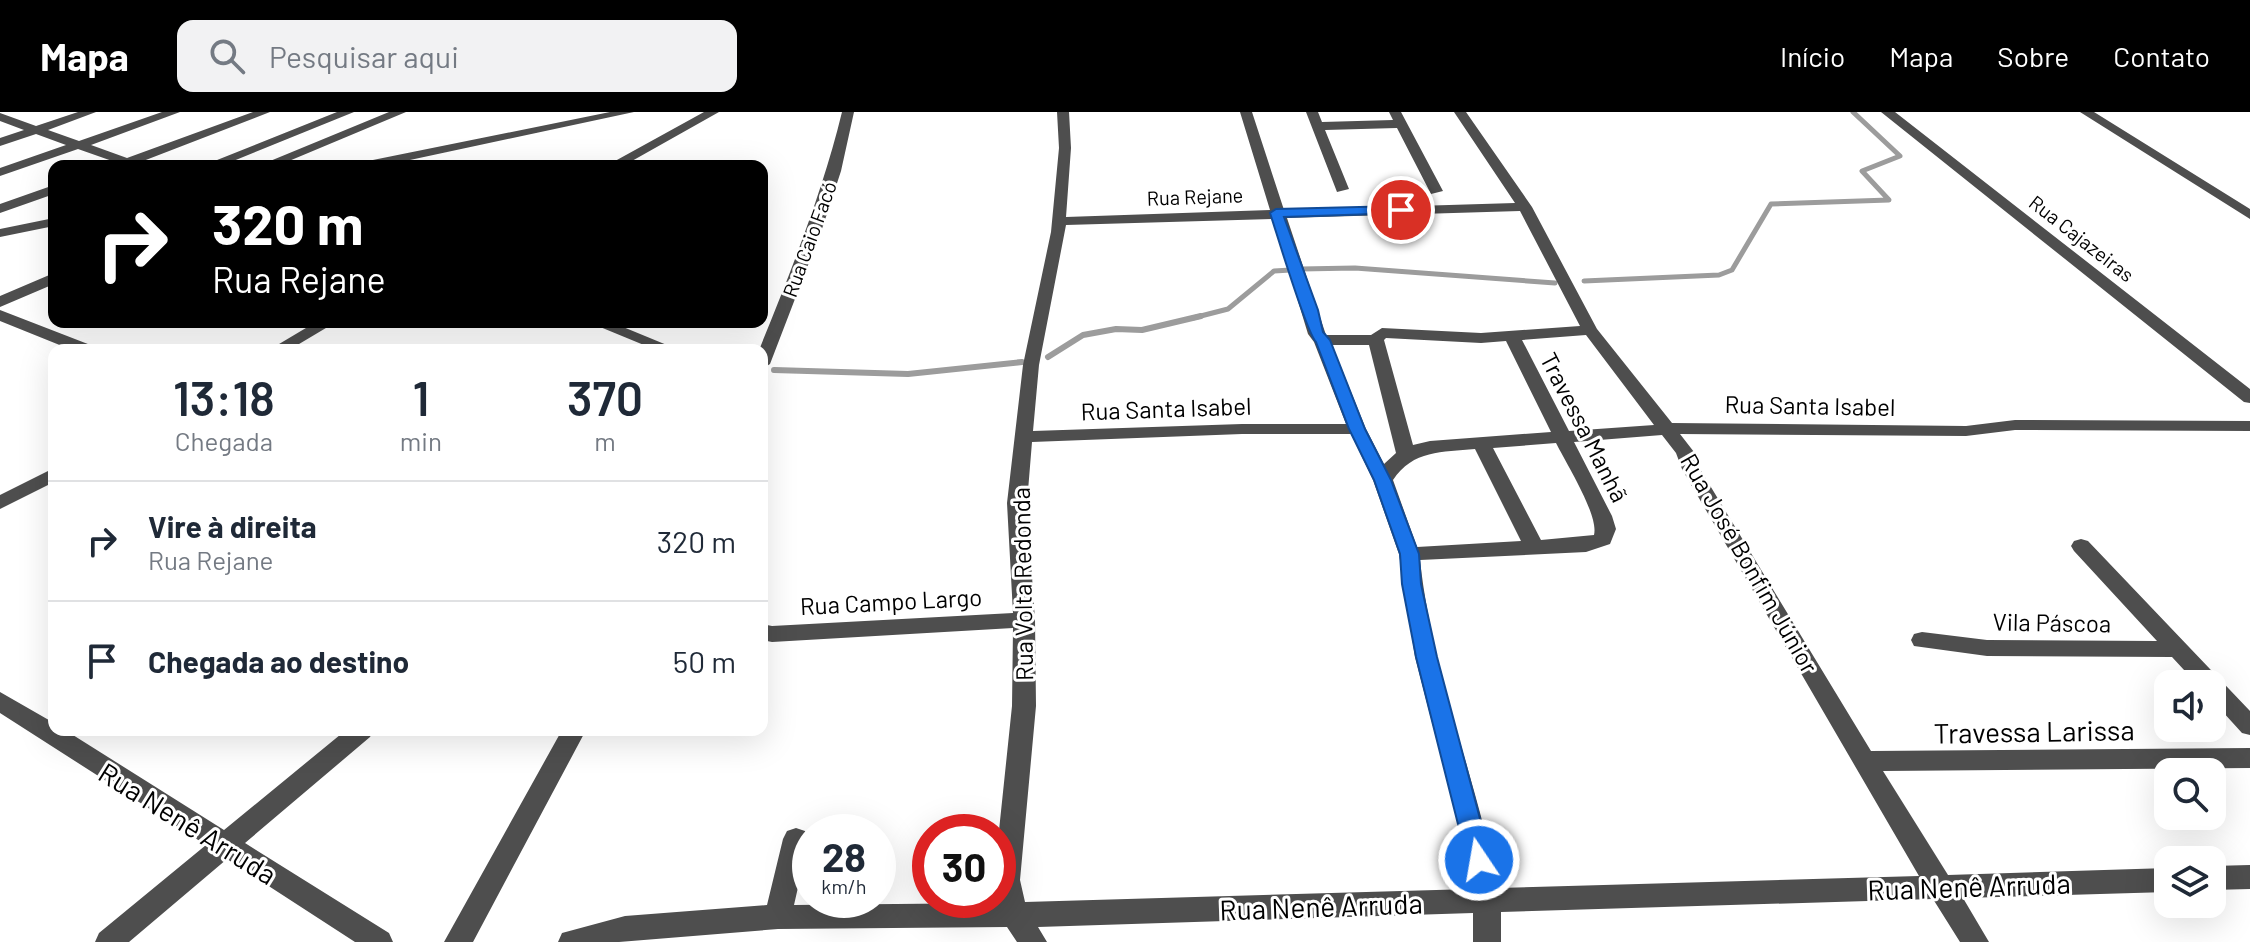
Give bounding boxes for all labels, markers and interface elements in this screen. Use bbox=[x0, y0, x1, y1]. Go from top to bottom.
search box bbox=[177, 20, 737, 92]
text: Mapa bbox=[40, 33, 129, 79]
icon: search bbox=[205, 34, 249, 78]
text: Pesquisar aqui bbox=[269, 38, 459, 74]
text: Início bbox=[1780, 39, 1845, 73]
text: Mapa bbox=[1889, 39, 1953, 73]
text: Sobre bbox=[1997, 39, 2069, 73]
text: Contato bbox=[2113, 39, 2210, 73]
pin bbox=[1367, 176, 1435, 244]
street label: Rua Caio Facó bbox=[777, 178, 841, 300]
street label: Rua Rejane bbox=[1146, 182, 1244, 210]
icon: arrive bbox=[1379, 188, 1423, 232]
text: 320 m bbox=[212, 189, 363, 256]
street label: Rua Cajazeiras bbox=[2025, 190, 2139, 286]
icon: right bbox=[80, 192, 184, 296]
text: Rua Rejane bbox=[212, 257, 386, 300]
street label: Travessa Manhã bbox=[1535, 347, 1635, 507]
text: 13:18 bbox=[173, 368, 275, 426]
text: 1 bbox=[412, 368, 429, 426]
text: 370 bbox=[567, 368, 643, 426]
street label: Rua Santa Isabel bbox=[1724, 389, 1896, 421]
street label: Rua Santa Isabel bbox=[1080, 391, 1252, 425]
text: Chegada bbox=[175, 425, 273, 456]
text: min bbox=[400, 425, 442, 456]
text: m bbox=[594, 425, 616, 456]
street label: Rua José Bonfim Júnior bbox=[1675, 448, 1825, 678]
street label: Rua Volta Redonda bbox=[1006, 487, 1038, 681]
text: Vire à direita bbox=[148, 508, 317, 544]
icon: right bbox=[80, 519, 124, 563]
text: 320 m bbox=[657, 523, 736, 559]
text: Rua Rejane bbox=[148, 544, 273, 575]
street label: Rua Campo Largo bbox=[799, 582, 983, 620]
street label: Vila Páscoa bbox=[1992, 606, 2112, 638]
icon: arrive bbox=[80, 639, 124, 683]
text: Chegada ao destino bbox=[148, 643, 409, 679]
text: 50 m bbox=[673, 643, 736, 679]
map controls bbox=[2154, 670, 2226, 918]
button: sound bbox=[2154, 670, 2226, 742]
street label: Travessa Larissa bbox=[1933, 712, 2135, 750]
street label: Rua Nenê Arruda bbox=[93, 755, 283, 891]
button: search bbox=[2154, 758, 2226, 830]
speed limit sign: 30 bbox=[912, 814, 1016, 918]
position arrow bbox=[1437, 818, 1521, 902]
text: 28 bbox=[822, 832, 866, 880]
button: layers bbox=[2154, 846, 2226, 918]
street label: Rua Nenê Arruda bbox=[1867, 865, 2071, 907]
text: km/h bbox=[821, 874, 867, 898]
street label: Rua Nenê Arruda bbox=[1219, 885, 1423, 927]

